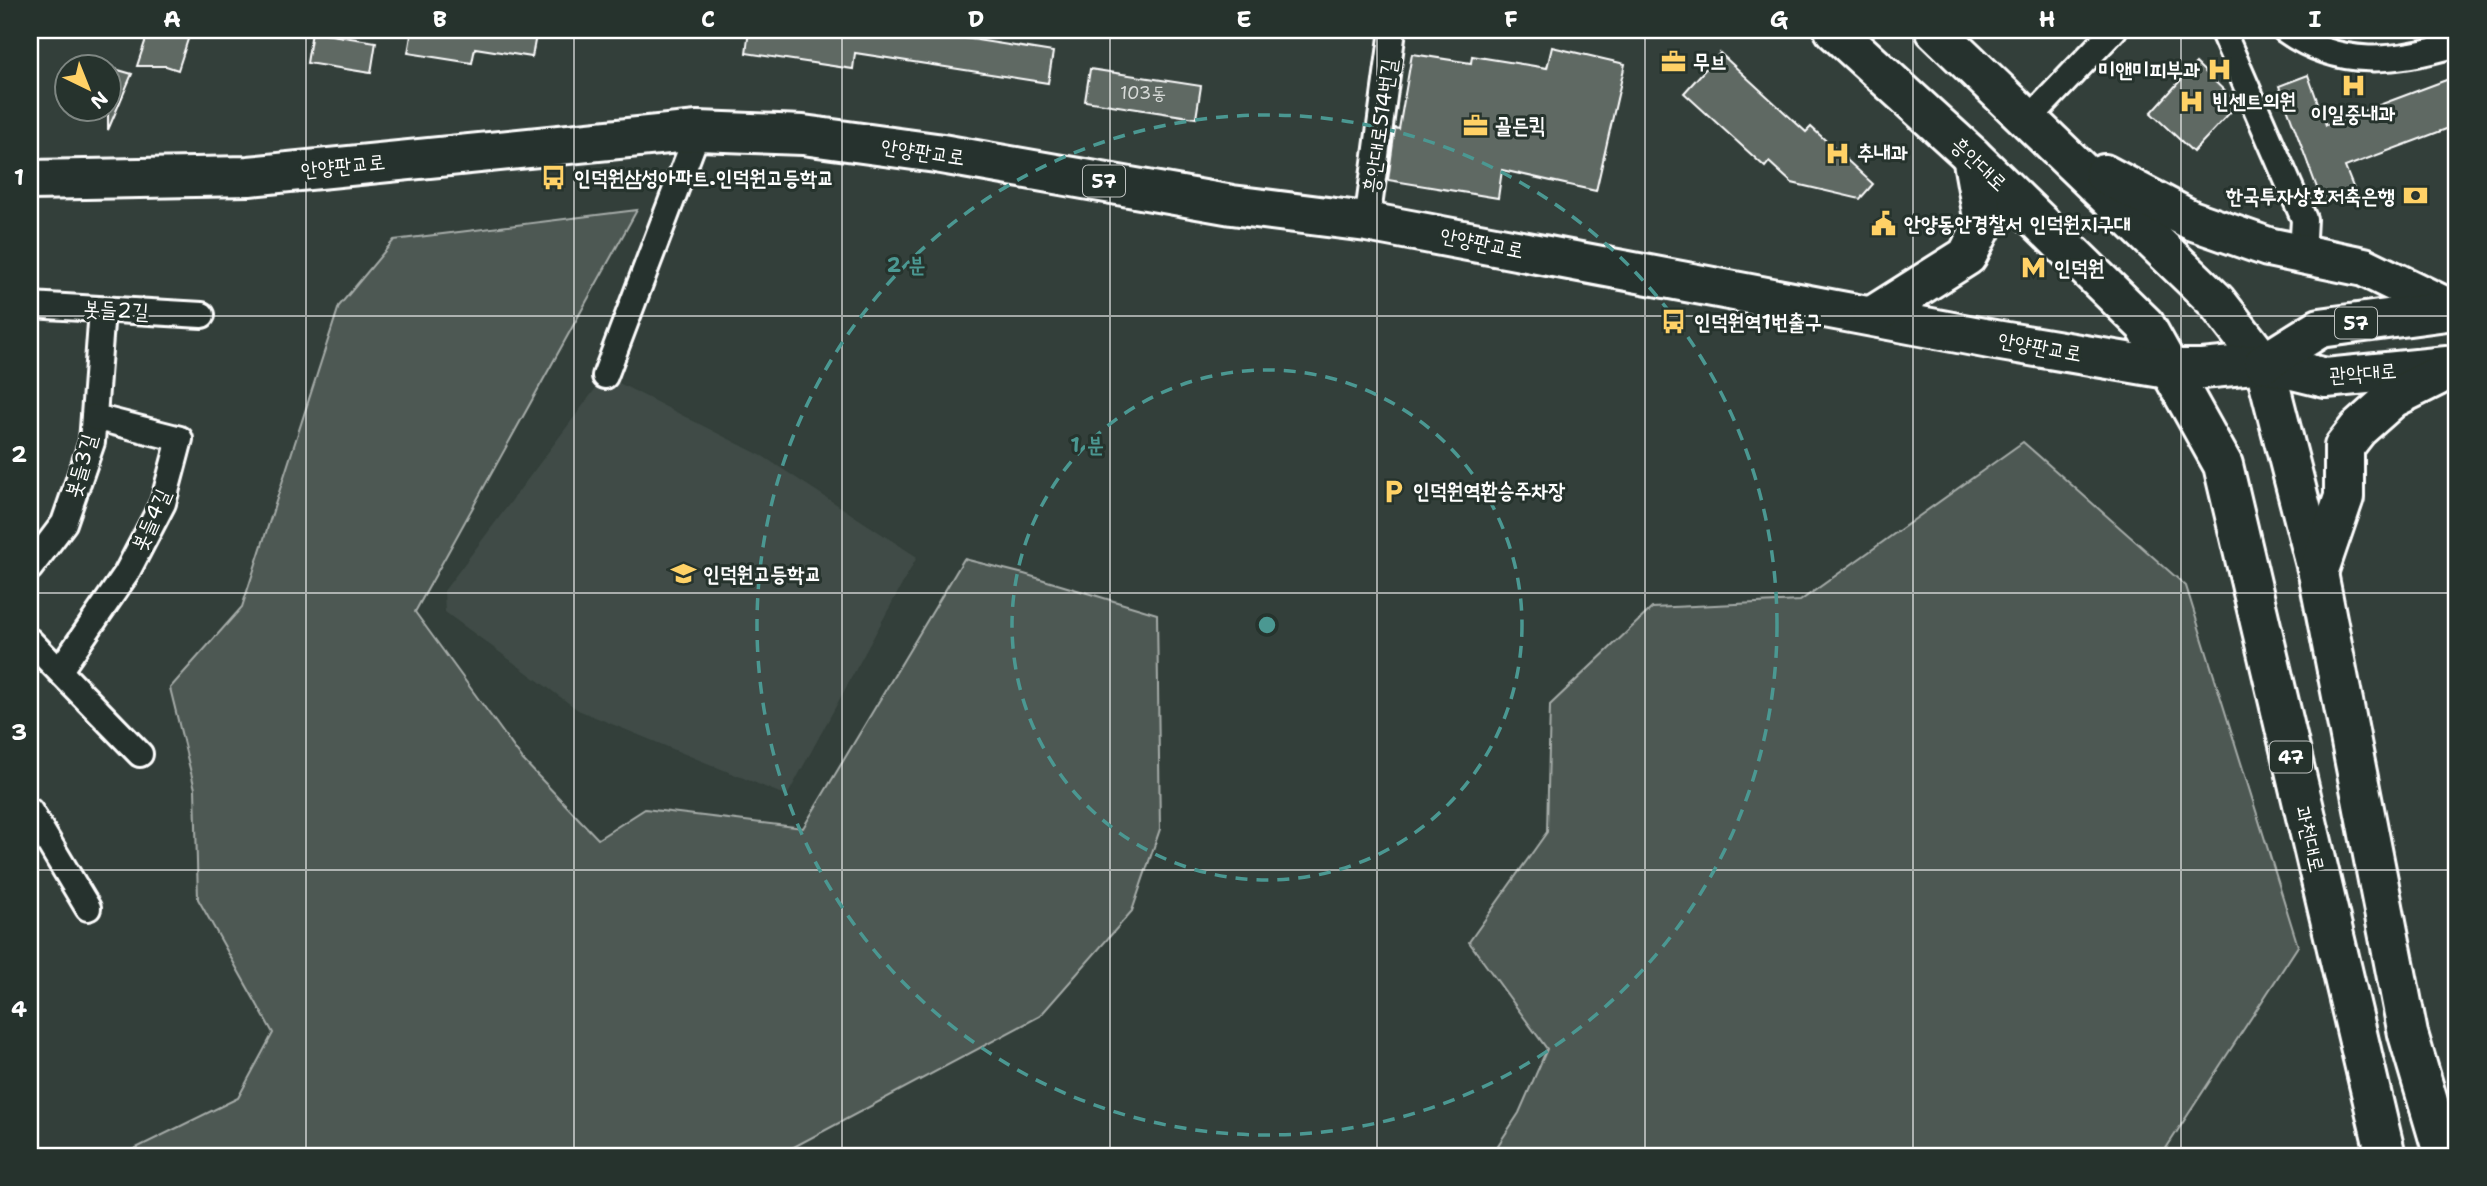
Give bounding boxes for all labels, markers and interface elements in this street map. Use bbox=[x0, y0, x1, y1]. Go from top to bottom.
text: A bbox=[163, 4, 181, 34]
text: B bbox=[433, 4, 447, 34]
text: C bbox=[701, 4, 715, 34]
text: D bbox=[968, 4, 984, 34]
text: E bbox=[1236, 4, 1252, 34]
text: F bbox=[1504, 4, 1518, 34]
text: G bbox=[1770, 4, 1789, 34]
text: H bbox=[2039, 4, 2055, 34]
text: I bbox=[2309, 4, 2322, 34]
office icon: 무브 bbox=[1659, 48, 1687, 76]
place label: 무브 bbox=[1693, 48, 1727, 76]
north arrow bbox=[52, 52, 122, 122]
place label: 미앤미피부과 bbox=[2099, 56, 2200, 84]
hospital icon: 미앤미피부과 bbox=[2206, 56, 2234, 84]
street label: 흥안대로514번길 bbox=[1357, 57, 1403, 195]
hospital icon: 이일중내과 bbox=[2339, 71, 2367, 99]
house number: 103동 bbox=[1120, 81, 1166, 105]
text: N bbox=[85, 86, 113, 114]
hospital icon: 빈센트의원 bbox=[2178, 87, 2206, 115]
place label: 빈센트의원 bbox=[2212, 87, 2297, 115]
place label: 이일중내과 bbox=[2311, 100, 2395, 128]
office icon: 골든퀵 bbox=[1461, 112, 1489, 140]
place label: 골든퀵 bbox=[1495, 112, 1546, 140]
street label: 흥안대로 bbox=[1945, 131, 2013, 197]
street label: 안양판교로 bbox=[879, 132, 967, 172]
hospital icon: 추내과 bbox=[1823, 139, 1851, 167]
place label: 추내과 bbox=[1857, 139, 1908, 167]
street label: 안양판교로 bbox=[300, 148, 386, 184]
text: 1 bbox=[14, 162, 24, 192]
bus stop icon: 인덕원삼성아파트.인덕원고등학교 bbox=[540, 164, 568, 192]
place label: 인덕원삼성아파트.인덕원고등학교 bbox=[574, 164, 834, 192]
road number: 57 bbox=[1083, 166, 1125, 196]
place label: 한국투자상호저축은행 bbox=[2225, 182, 2395, 210]
bank icon: 한국투자상호저축은행 bbox=[2401, 182, 2429, 210]
public building icon: 안양동안경찰서 인덕원지구대 bbox=[1870, 210, 1898, 238]
place label: 안양동안경찰서 인덕원지구대 bbox=[1904, 210, 2131, 238]
street label: 안양판교로 bbox=[1438, 221, 1526, 265]
text: 2 분 bbox=[887, 251, 926, 279]
metro station icon: 인덕원 bbox=[2020, 254, 2048, 282]
place label: 인덕원 bbox=[2054, 254, 2105, 282]
street label: 봇들2길 bbox=[83, 294, 149, 326]
bus stop icon: 인덕원역1번출구 bbox=[1660, 308, 1688, 336]
place label: 인덕원역1번출구 bbox=[1694, 308, 1822, 336]
road number: 57 bbox=[2335, 308, 2377, 338]
street label: 안양판교로 bbox=[1996, 326, 2084, 368]
street label: 관악대로 bbox=[2328, 357, 2398, 389]
street label: 봇들3길 bbox=[59, 431, 103, 501]
text: 1 분 bbox=[1070, 431, 1104, 459]
text: 2 bbox=[11, 439, 27, 469]
parking icon: 인덕원역환승주차장 bbox=[1379, 477, 1407, 505]
place label: 인덕원역환승주차장 bbox=[1413, 477, 1565, 505]
street label: 봇들4길 bbox=[125, 484, 177, 556]
school or university icon: 인덕원고등학교 bbox=[669, 560, 697, 588]
place label: 인덕원고등학교 bbox=[703, 560, 821, 588]
centre of rings bbox=[1255, 613, 1279, 637]
text: 3 bbox=[11, 717, 27, 747]
road number: 47 bbox=[2270, 742, 2312, 772]
street label: 과천대로 bbox=[2289, 803, 2331, 875]
text: 4 bbox=[11, 994, 27, 1024]

